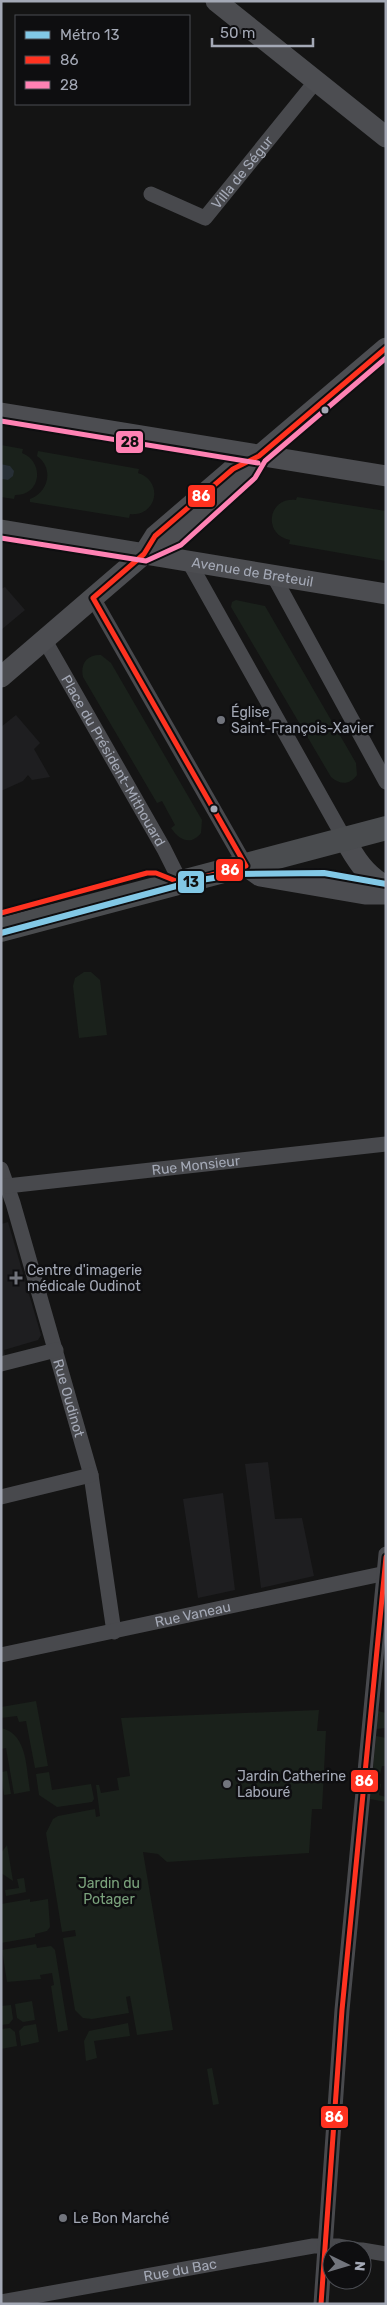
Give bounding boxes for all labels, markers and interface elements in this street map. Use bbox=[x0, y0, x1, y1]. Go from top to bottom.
legend bbox=[15, 15, 190, 105]
scale bar bbox=[212, 15, 313, 47]
text: 50 m bbox=[220, 24, 255, 42]
text: Métro 13 bbox=[60, 26, 119, 44]
text: 86 bbox=[60, 51, 79, 69]
text: 28 bbox=[60, 76, 78, 94]
street label: Villa de Ségur bbox=[208, 132, 277, 212]
unlabelled marker bbox=[320, 405, 330, 415]
line badge: 28 bbox=[115, 430, 144, 454]
text: 28 bbox=[121, 434, 139, 451]
line badge: 86 bbox=[187, 484, 216, 508]
text: 86 bbox=[192, 488, 210, 505]
street label: Avenue de Breteuil bbox=[190, 554, 315, 591]
street label: Place du Président-Mithouard bbox=[57, 672, 169, 850]
place label: Église Saint-François-Xavier bbox=[231, 703, 374, 737]
marker: Église Saint-François-Xavier bbox=[215, 714, 227, 726]
unlabelled marker bbox=[209, 804, 219, 814]
line badge: 86 bbox=[215, 858, 244, 882]
text: 86 bbox=[221, 862, 239, 879]
line badge: 13 bbox=[177, 870, 205, 894]
text: 13 bbox=[183, 874, 199, 891]
street label: Rue Monsieur bbox=[151, 1152, 242, 1179]
place label: Centre d'imagerie médicale Oudinot bbox=[27, 1262, 142, 1295]
marker: Centre d'imagerie médicale Oudinot bbox=[9, 1271, 23, 1285]
street label: Rue Oudinot bbox=[49, 1357, 88, 1440]
street label: Rue Vaneau bbox=[153, 1598, 232, 1631]
place label: Jardin Catherine Labouré bbox=[237, 1768, 346, 1801]
line badge: 86 bbox=[350, 1769, 379, 1793]
text: 86 bbox=[355, 1773, 373, 1790]
marker: Jardin Catherine Labouré bbox=[221, 1778, 233, 1790]
park label: Jardin du Potager bbox=[78, 1875, 140, 1908]
line badge: 86 bbox=[320, 2105, 349, 2129]
text: 86 bbox=[325, 2109, 343, 2126]
place label: Le Bon Marché bbox=[73, 2210, 170, 2227]
marker: Le Bon Marché bbox=[57, 2212, 69, 2224]
north arrow bbox=[322, 2240, 372, 2290]
street label: Rue du Bac bbox=[142, 2255, 218, 2285]
text: N bbox=[351, 2260, 368, 2272]

